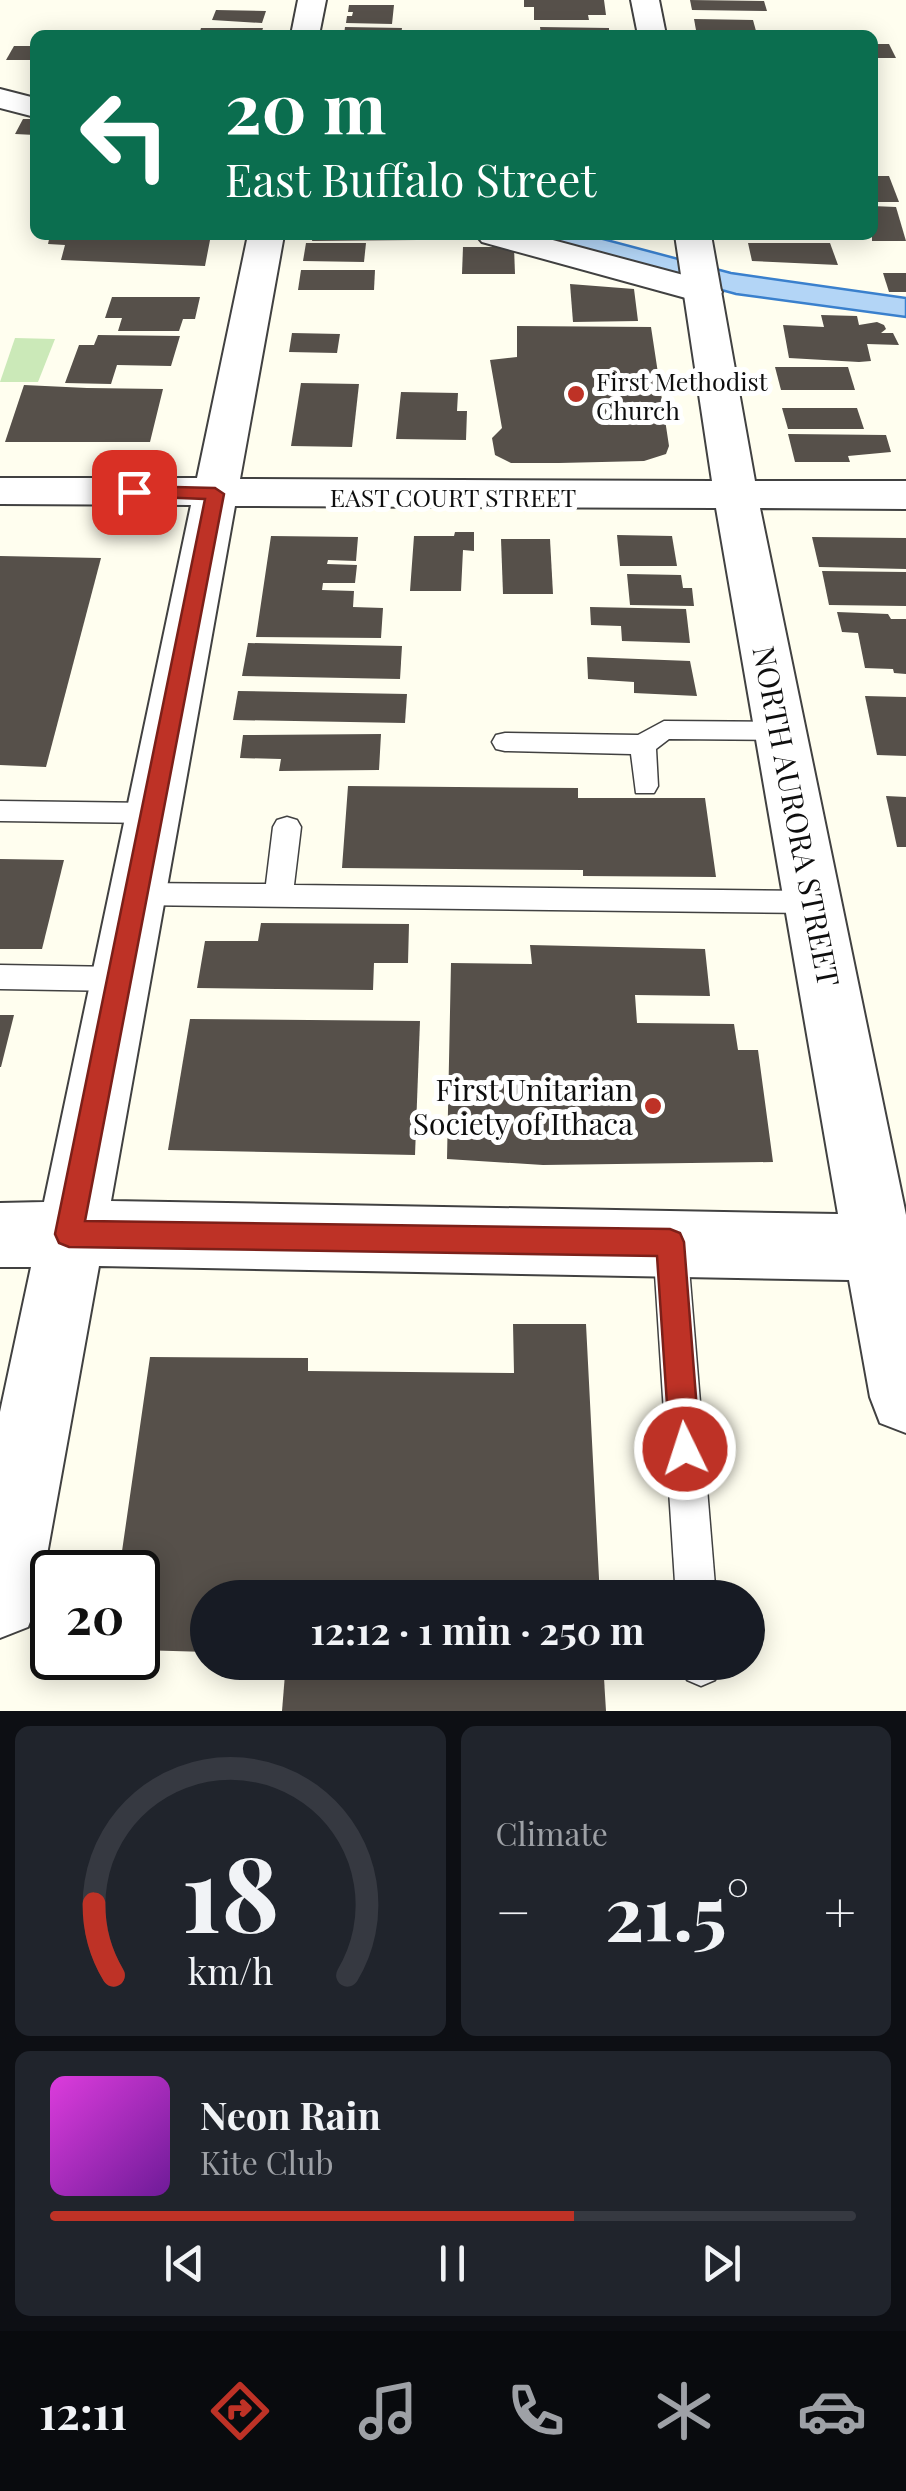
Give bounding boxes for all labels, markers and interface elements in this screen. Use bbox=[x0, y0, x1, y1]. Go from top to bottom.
text: 20 m bbox=[225, 58, 386, 152]
icon: left bbox=[60, 70, 190, 200]
text: East Buffalo Street bbox=[225, 148, 596, 208]
place label: First Methodist Church bbox=[596, 364, 769, 426]
marker: First Methodist Church bbox=[565, 383, 587, 405]
pin bbox=[92, 450, 177, 535]
icon: arrive bbox=[107, 465, 162, 520]
street label: EAST COURT STREET bbox=[330, 480, 576, 513]
street label: NORTH AURORA STREET bbox=[744, 642, 850, 990]
place label: First Unitarian Society of Ithaca bbox=[413, 1069, 633, 1143]
marker: First Unitarian Society of Ithaca bbox=[642, 1095, 664, 1117]
position arrow bbox=[633, 1397, 737, 1501]
speed limit sign: 20 bbox=[30, 1550, 160, 1680]
text: 12:12 · 1 min · 250 m bbox=[311, 1604, 644, 1655]
text: Climate bbox=[496, 1811, 608, 1854]
text: 18 bbox=[181, 1820, 279, 1959]
text: 21.5° bbox=[605, 1860, 750, 1960]
text: − bbox=[496, 1873, 531, 1947]
text: + bbox=[824, 1873, 856, 1947]
text: km/h bbox=[187, 1946, 273, 1994]
text: Neon Rain bbox=[200, 2089, 381, 2140]
text: Kite Club bbox=[200, 2140, 334, 2183]
icon: previous bbox=[157, 2236, 212, 2291]
icon: pause bbox=[425, 2236, 480, 2291]
icon: next bbox=[694, 2236, 749, 2291]
icon: directions bbox=[205, 2376, 275, 2446]
icon: music bbox=[353, 2376, 423, 2446]
icon: phone bbox=[501, 2376, 571, 2446]
icon: climate bbox=[649, 2376, 719, 2446]
icon: car bbox=[797, 2376, 867, 2446]
text: 12:11 bbox=[39, 2381, 127, 2441]

